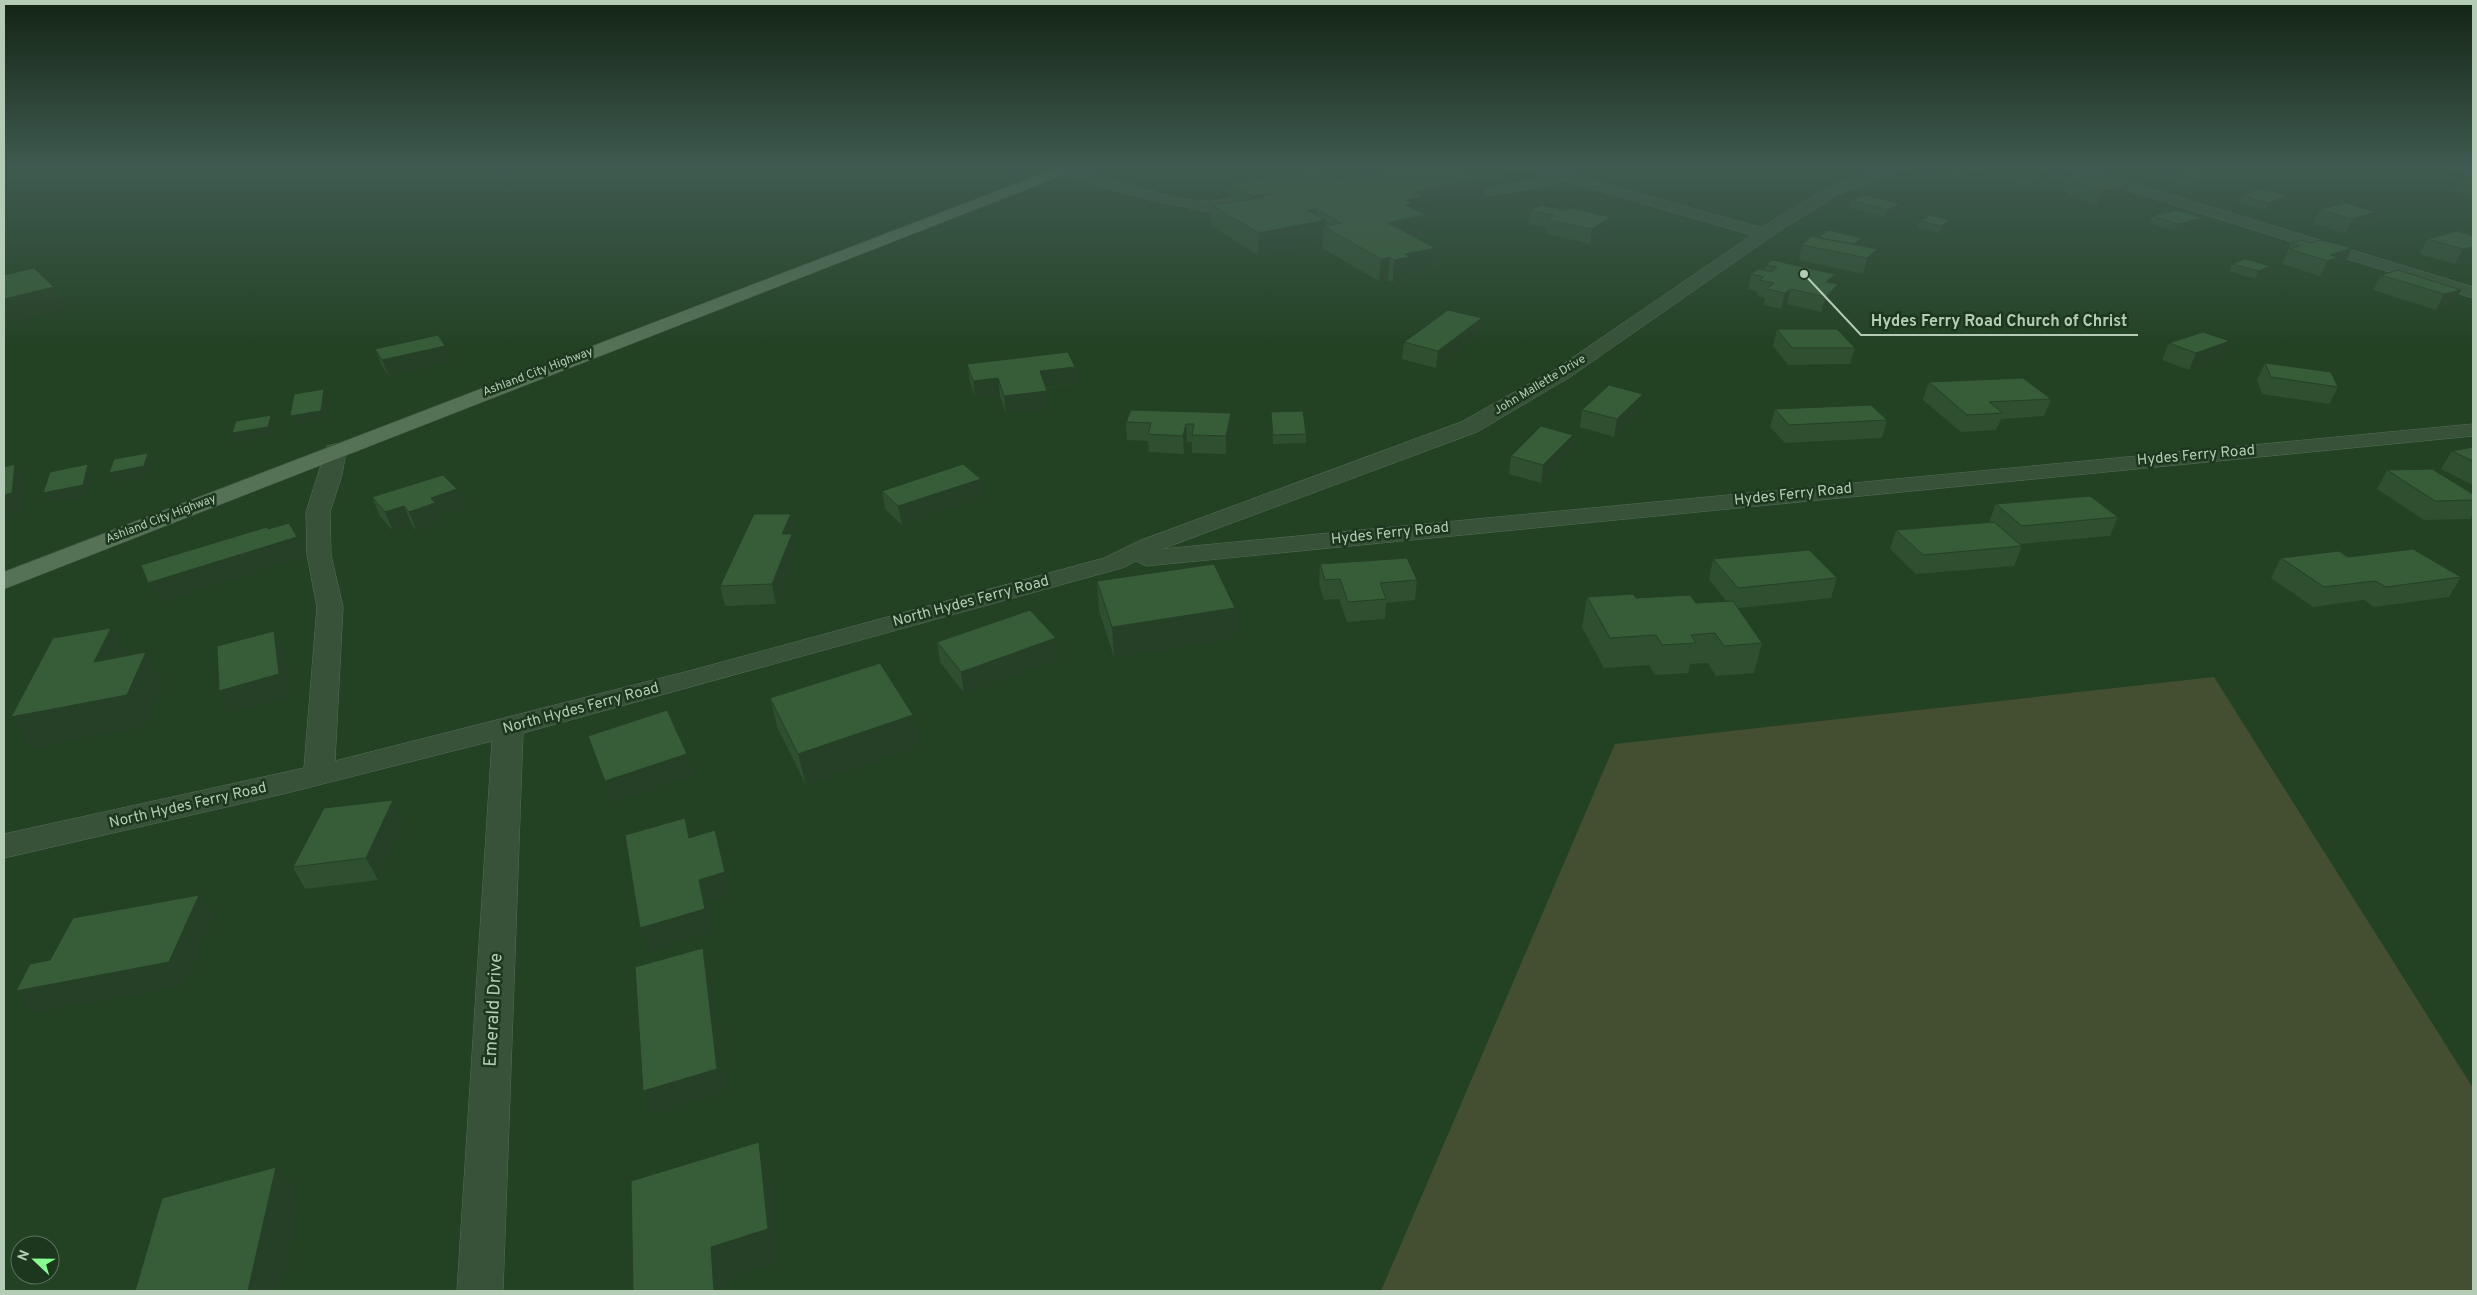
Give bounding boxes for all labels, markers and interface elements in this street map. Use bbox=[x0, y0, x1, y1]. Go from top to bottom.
callout: Hydes Ferry Road Church of Christ bbox=[1861, 304, 2138, 335]
text: Hydes Ferry Road Church of Christ bbox=[1871, 312, 2127, 332]
street label: Ashland City Highway bbox=[481, 344, 595, 400]
street label: John Mallette Drive bbox=[1491, 351, 1589, 419]
street label: Hydes Ferry Road bbox=[2136, 441, 2256, 471]
street label: Hydes Ferry Road bbox=[1733, 479, 1853, 511]
street label: Ashland City Highway bbox=[104, 491, 218, 547]
street label: Hydes Ferry Road bbox=[1330, 518, 1450, 550]
street label: North Hydes Ferry Road bbox=[891, 572, 1051, 632]
street label: North Hydes Ferry Road bbox=[501, 679, 661, 739]
street label: North Hydes Ferry Road bbox=[107, 779, 269, 833]
street label: Emerald Drive bbox=[480, 953, 508, 1067]
north arrow bbox=[10, 1235, 60, 1285]
text: N bbox=[15, 1248, 34, 1264]

